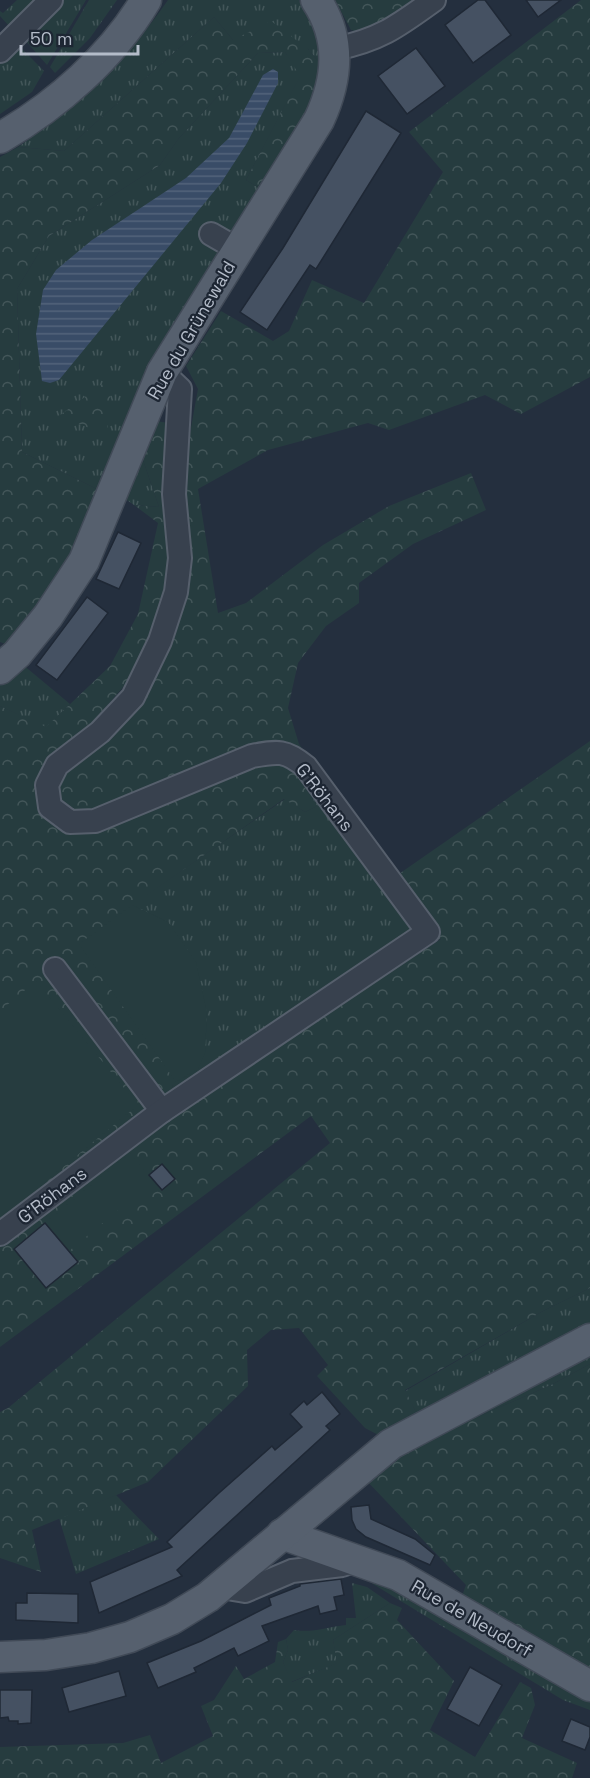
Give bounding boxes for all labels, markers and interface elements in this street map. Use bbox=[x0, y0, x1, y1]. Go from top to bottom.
scale bar bbox=[21, 18, 138, 56]
text: 50 m bbox=[30, 27, 72, 50]
street label: Rue du Grünewald bbox=[142, 256, 240, 404]
street label: G'Röhans bbox=[291, 758, 359, 836]
street label: G'Röhans bbox=[13, 1162, 91, 1228]
street label: Rue de Neudorf bbox=[408, 1574, 537, 1662]

